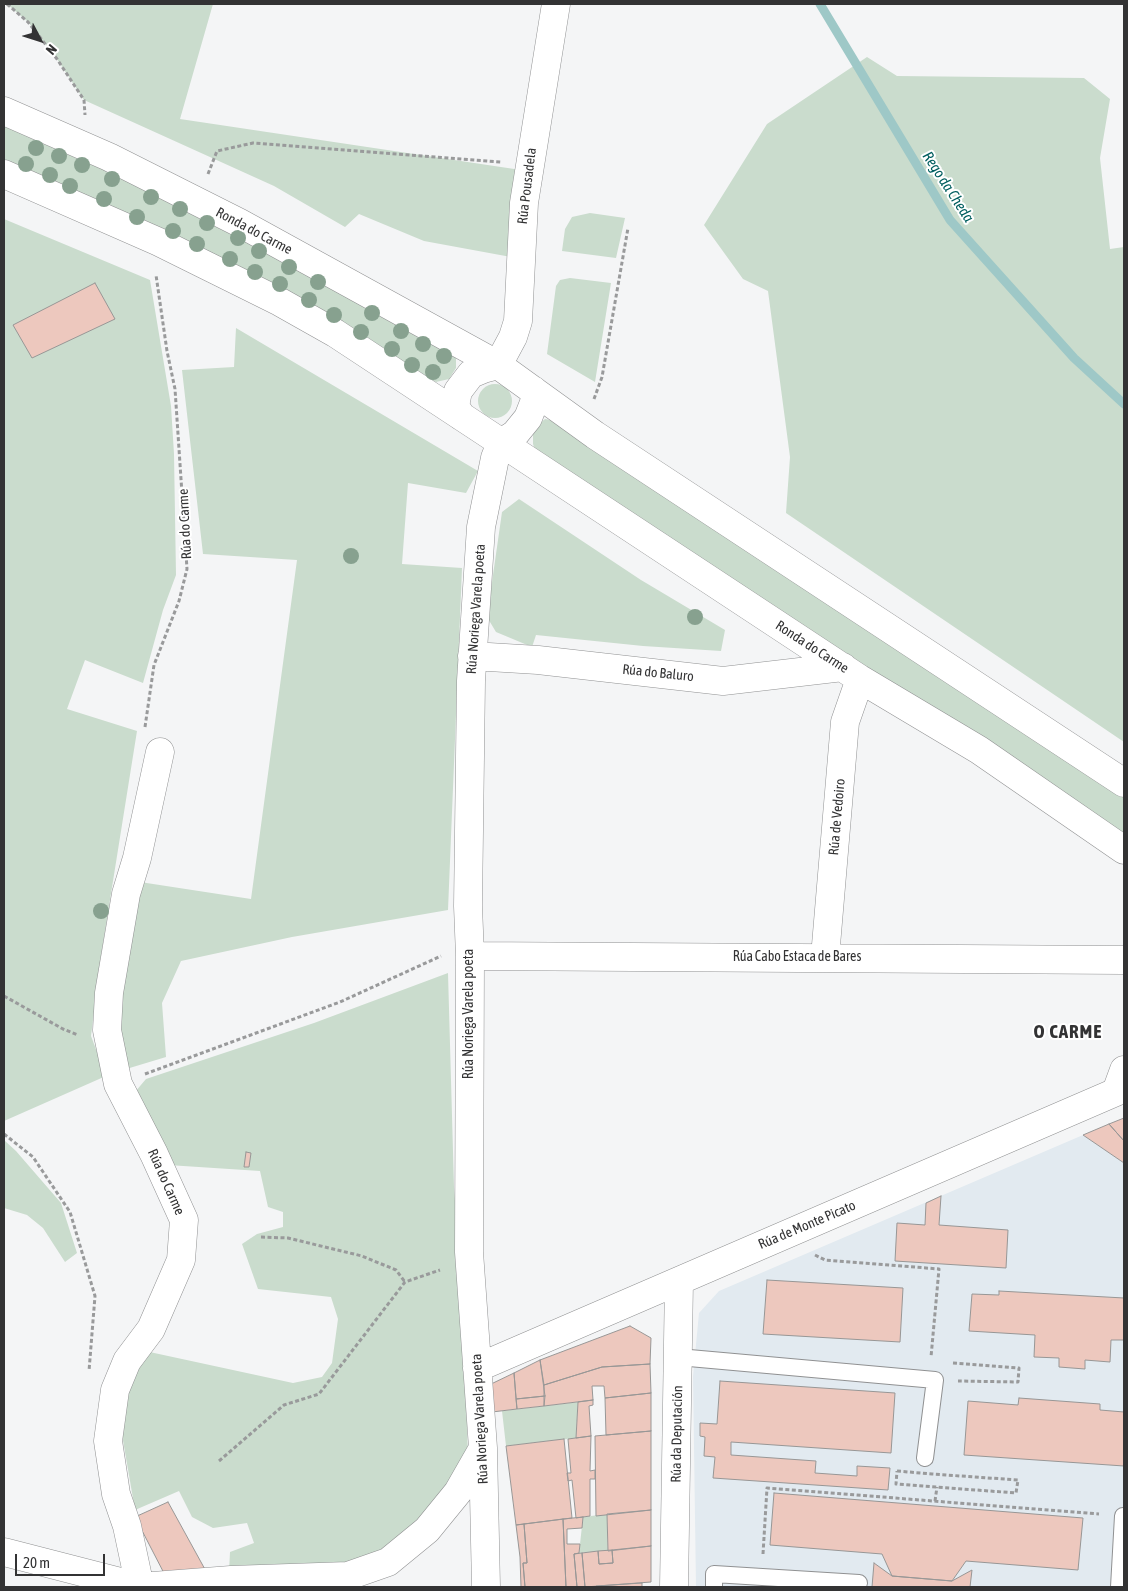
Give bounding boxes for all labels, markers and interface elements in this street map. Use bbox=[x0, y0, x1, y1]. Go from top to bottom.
north arrow bbox=[15, 15, 65, 65]
text: N bbox=[43, 41, 60, 58]
street label: Rúa Pousadela bbox=[514, 147, 540, 225]
water label: Rego da Cheda bbox=[918, 148, 978, 226]
street label: Ronda do Carme bbox=[213, 204, 295, 258]
street label: Rúa do Carme bbox=[175, 488, 195, 560]
street label: Rúa Noriega Varela poeta bbox=[463, 543, 489, 675]
street label: Ronda do Carme bbox=[772, 617, 852, 677]
street label: Rúa do Baluro bbox=[621, 661, 695, 685]
street label: Rúa de Vedoiro bbox=[825, 778, 849, 856]
street label: Rúa Noriega Varela poeta bbox=[461, 949, 477, 1079]
street label: Rúa Cabo Estaca de Bares bbox=[733, 949, 861, 965]
district label: O CARME bbox=[1033, 1021, 1103, 1043]
street label: Rúa do Carme bbox=[144, 1146, 188, 1218]
street label: Rúa de Monte Picato bbox=[756, 1197, 858, 1253]
street label: Rúa Noriega Varela poeta bbox=[468, 1353, 492, 1485]
street label: Rúa da Deputación bbox=[668, 1385, 686, 1483]
scale bar bbox=[18, 1544, 108, 1576]
text: 20 m bbox=[23, 1554, 50, 1571]

